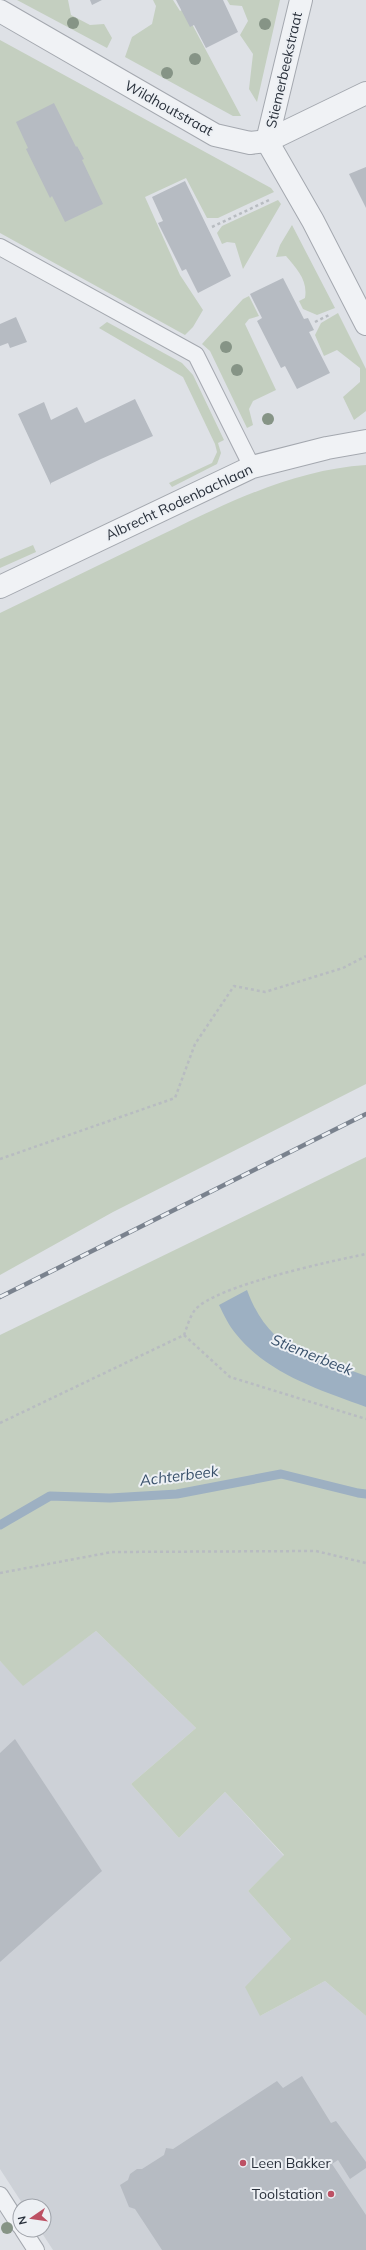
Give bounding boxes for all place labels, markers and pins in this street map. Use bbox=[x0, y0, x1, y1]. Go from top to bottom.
place label: Leen Bakker bbox=[251, 2154, 331, 2172]
marker: Leen Bakker bbox=[238, 2158, 248, 2168]
place label: Toolstation bbox=[252, 2185, 323, 2203]
marker: Toolstation bbox=[326, 2189, 336, 2199]

